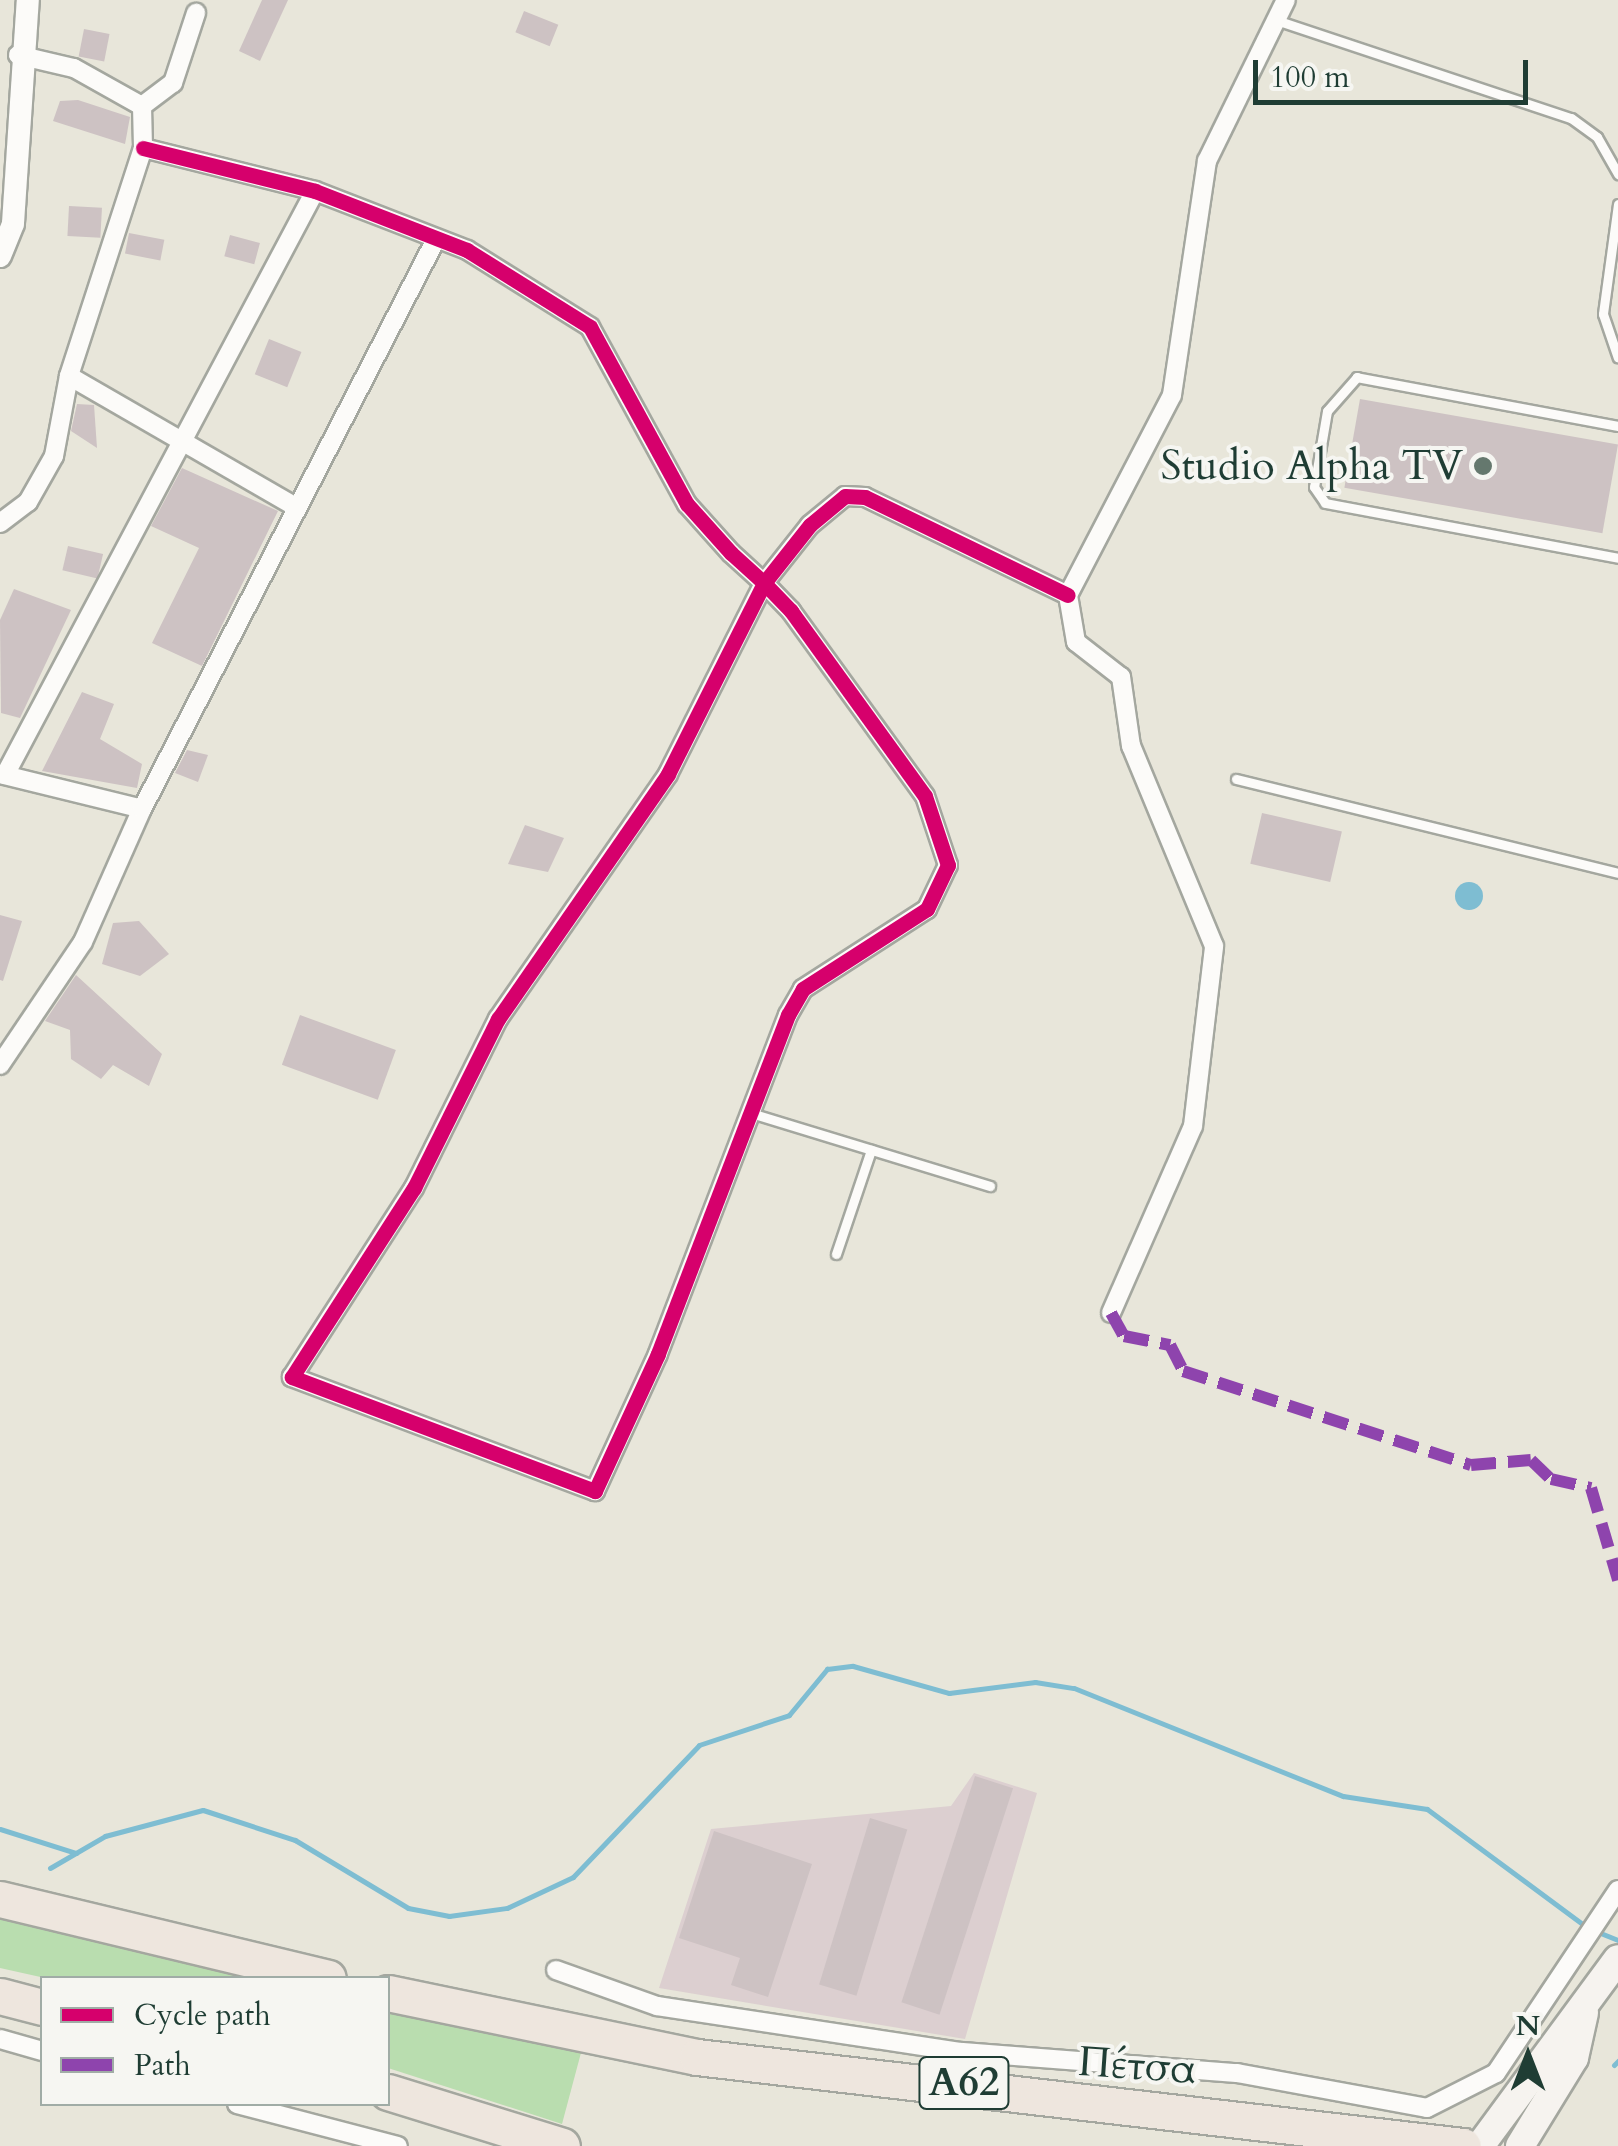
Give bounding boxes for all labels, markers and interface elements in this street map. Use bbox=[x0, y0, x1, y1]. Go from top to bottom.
scale bar bbox=[1258, 40, 1533, 102]
text: 100 m bbox=[1270, 57, 1350, 98]
place label: Studio Alpha TV bbox=[1160, 441, 1463, 491]
marker: Studio Alpha TV bbox=[1472, 455, 1494, 477]
legend bbox=[40, 1976, 390, 2106]
text: Cycle path bbox=[134, 1995, 271, 2036]
north arrow bbox=[1478, 2006, 1578, 2106]
text: N bbox=[1516, 2007, 1540, 2045]
street label: Πέτσα bbox=[1076, 2037, 1198, 2095]
text: Path bbox=[134, 2045, 191, 2086]
road number: Α62 bbox=[916, 2048, 1012, 2118]

